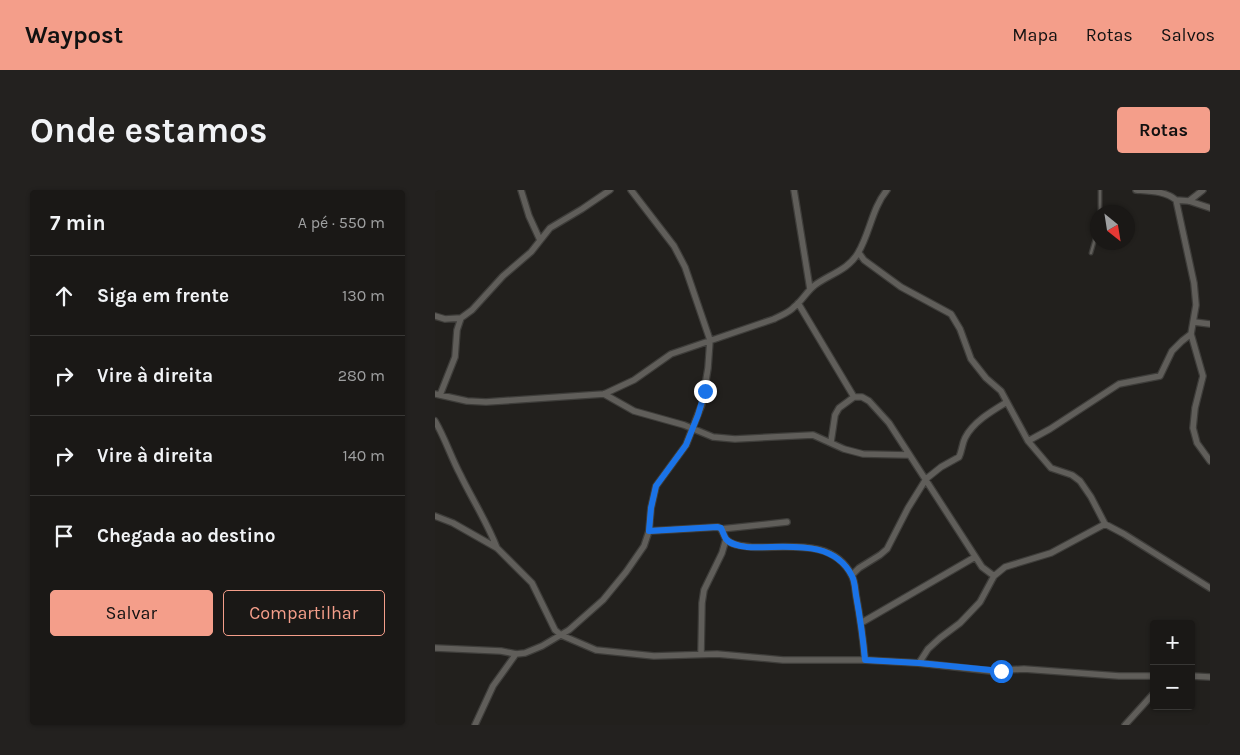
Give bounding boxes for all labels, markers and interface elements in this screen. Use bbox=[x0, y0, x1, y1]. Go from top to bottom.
text: Waypost bbox=[25, 21, 123, 49]
text: Mapa bbox=[1012, 24, 1058, 46]
text: Rotas bbox=[1086, 24, 1133, 46]
text: Salvos bbox=[1161, 24, 1215, 46]
button: Rotas bbox=[1117, 107, 1210, 153]
text: Onde estamos bbox=[30, 110, 267, 151]
north arrow bbox=[1090, 205, 1135, 250]
text: 7 min bbox=[50, 211, 106, 235]
text: A pé · 550 m bbox=[298, 213, 385, 232]
icon: ahead bbox=[50, 282, 78, 310]
text: Siga em frente bbox=[97, 285, 229, 307]
text: 130 m bbox=[342, 286, 385, 305]
icon: right bbox=[50, 362, 78, 390]
text: Vire à direita bbox=[97, 365, 213, 387]
text: 280 m bbox=[338, 366, 385, 385]
route end bbox=[694, 380, 717, 403]
icon: right bbox=[50, 442, 78, 470]
text: Vire à direita bbox=[97, 445, 213, 467]
text: 140 m bbox=[343, 446, 385, 465]
icon: arrive bbox=[50, 522, 78, 550]
text: Chegada ao destino bbox=[97, 525, 275, 547]
button: Salvar bbox=[50, 590, 213, 636]
button: Compartilhar bbox=[223, 590, 385, 636]
map controls bbox=[1150, 620, 1195, 710]
button: + bbox=[1150, 620, 1195, 665]
route start bbox=[990, 660, 1013, 683]
button: − bbox=[1150, 665, 1195, 710]

